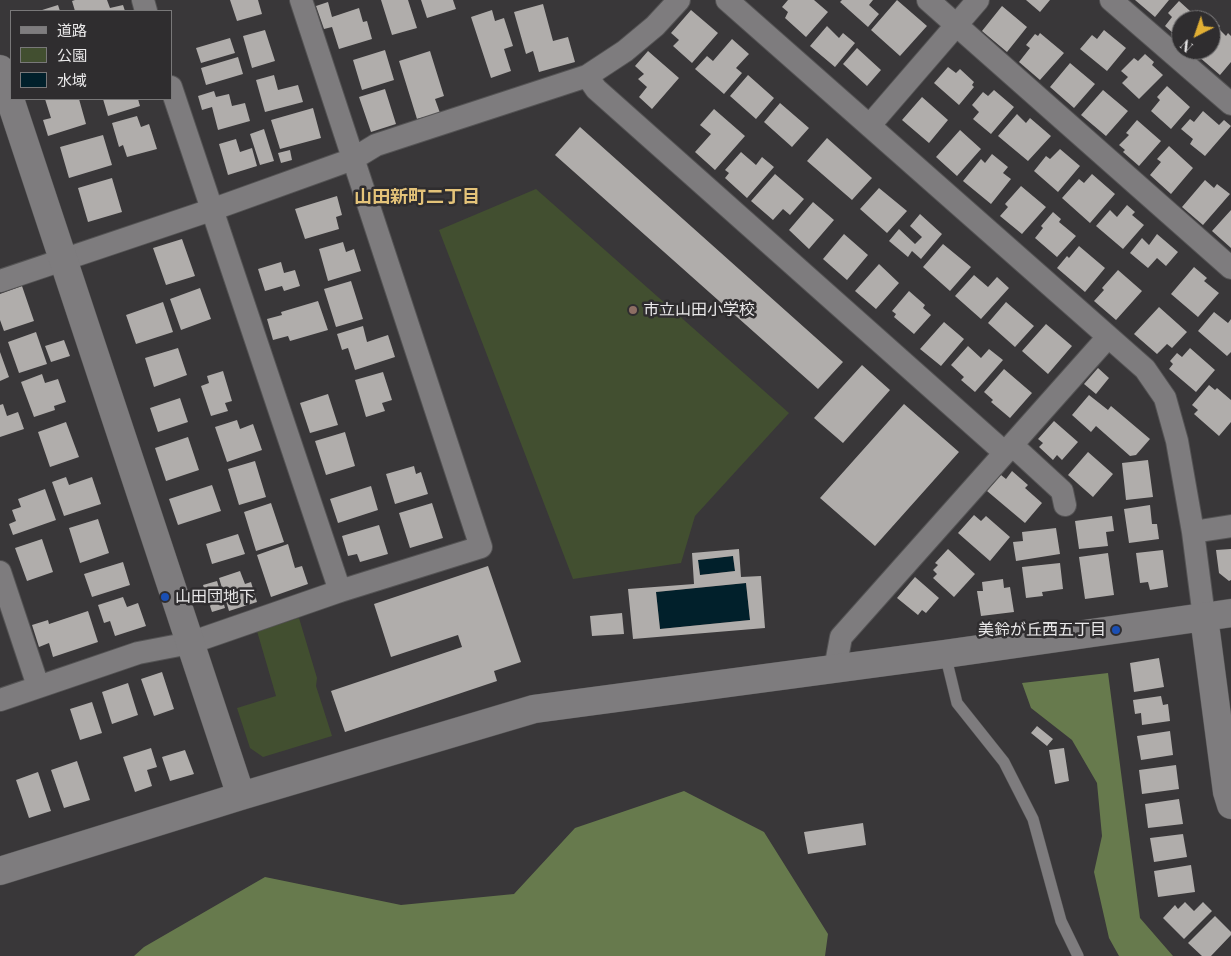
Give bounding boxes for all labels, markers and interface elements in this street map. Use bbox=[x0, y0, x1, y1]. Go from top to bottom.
legend bbox=[10, 10, 172, 100]
north arrow bbox=[1171, 10, 1221, 60]
text: 道路 bbox=[57, 20, 87, 40]
text: N bbox=[1176, 35, 1197, 56]
text: 公園 bbox=[57, 45, 87, 65]
text: 水域 bbox=[57, 70, 87, 90]
district label: 山田新町二丁目 bbox=[354, 186, 480, 208]
place label: 市立山田小学校 bbox=[643, 300, 755, 320]
marker: 市立山田小学校 bbox=[627, 304, 639, 316]
place label: 山田団地下 bbox=[175, 587, 255, 607]
marker: 山田団地下 bbox=[159, 591, 171, 603]
place label: 美鈴が丘西五丁目 bbox=[978, 620, 1106, 640]
marker: 美鈴が丘西五丁目 bbox=[1110, 624, 1122, 636]

